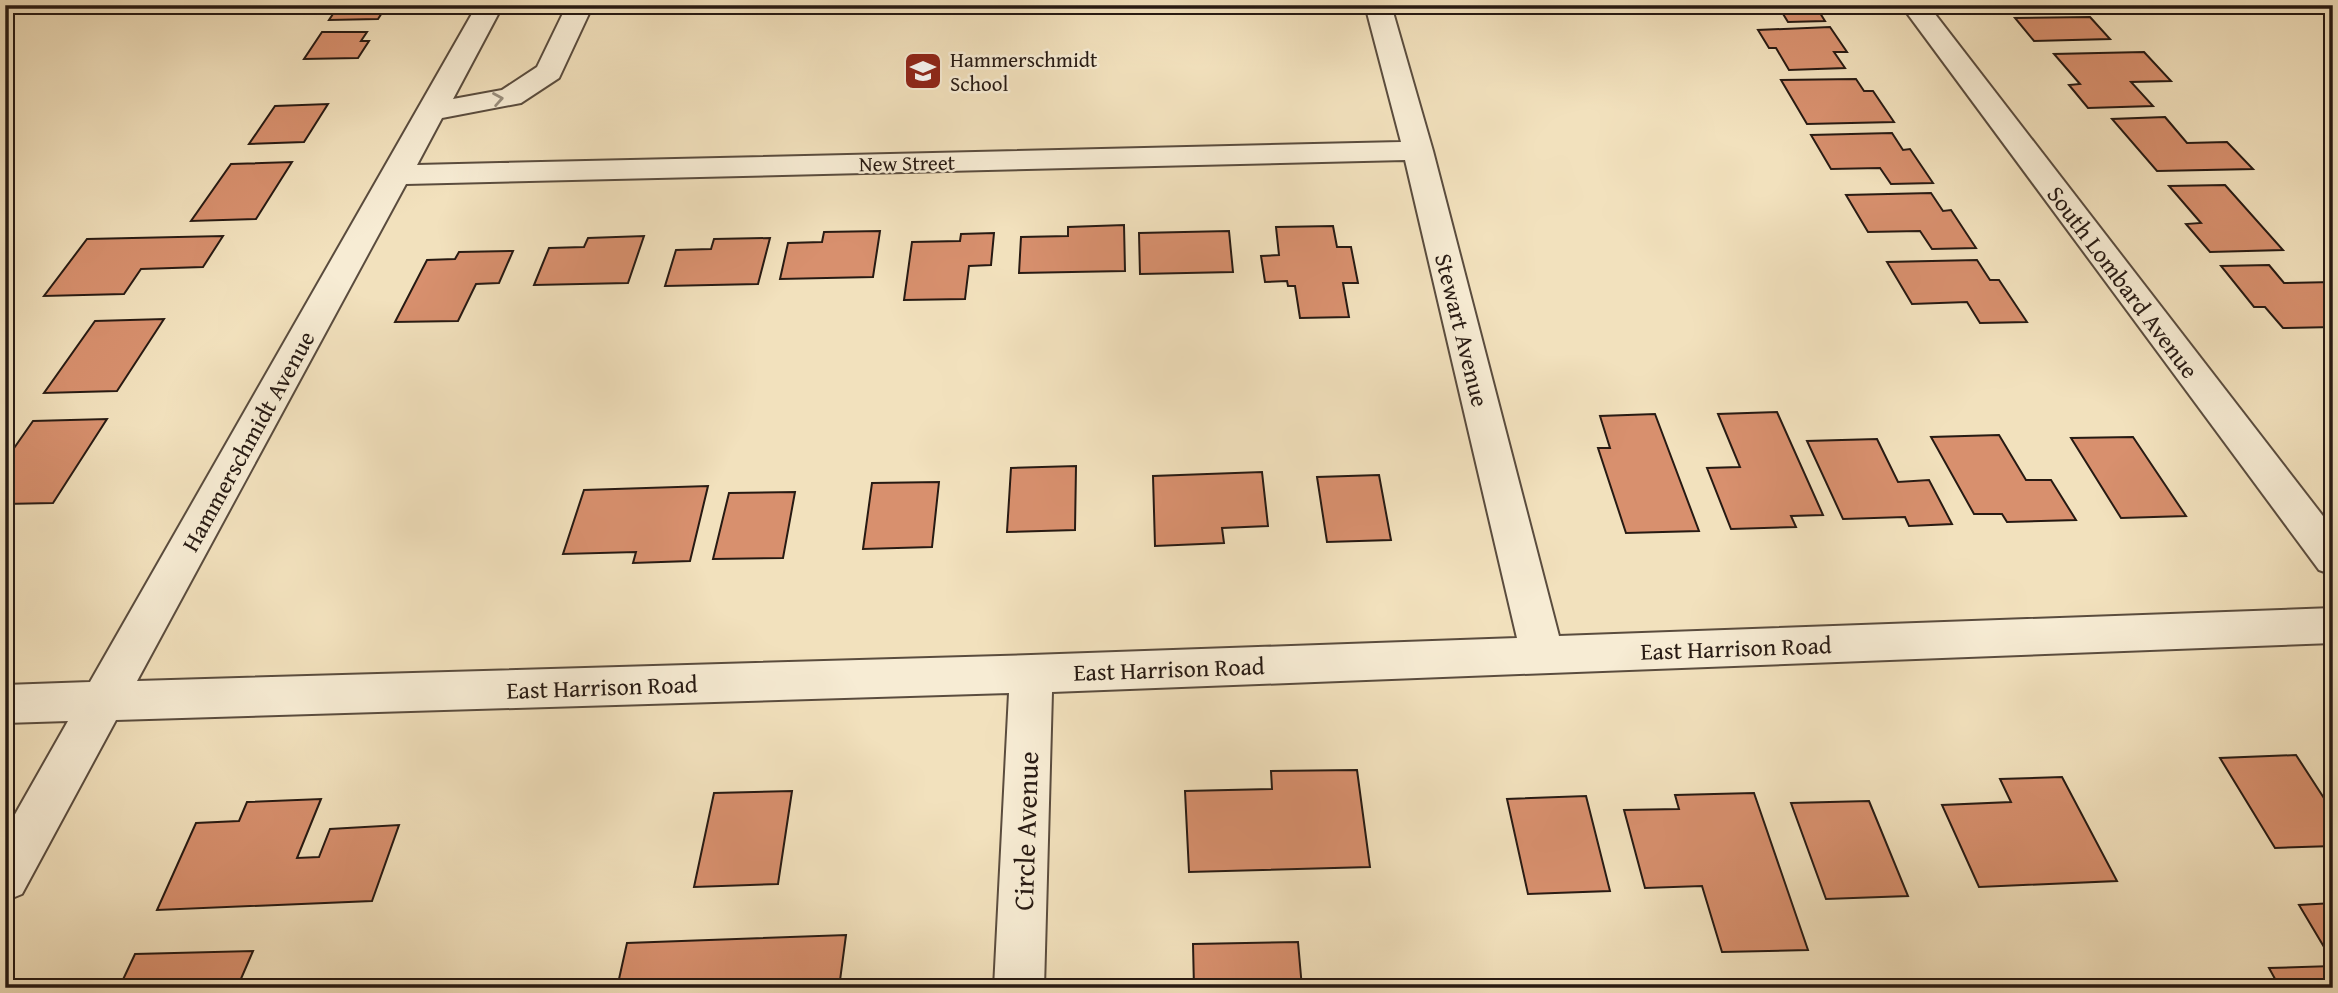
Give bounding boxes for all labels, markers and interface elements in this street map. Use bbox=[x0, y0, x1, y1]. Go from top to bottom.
place label: Hammerschmidt School bbox=[950, 44, 1098, 99]
school or university icon: Hammerschmidt School bbox=[902, 50, 944, 92]
one-way arrow bbox=[492, 92, 504, 107]
street label: New Street bbox=[859, 147, 956, 179]
street label: South Lombard Avenue bbox=[2039, 178, 2207, 386]
street label: Stewart Avenue bbox=[1426, 250, 1498, 410]
street label: Hammerschmidt Avenue bbox=[173, 324, 323, 558]
street label: East Harrison Road bbox=[1640, 627, 1832, 669]
street label: East Harrison Road bbox=[1073, 648, 1265, 690]
street label: East Harrison Road bbox=[506, 666, 698, 708]
street label: Circle Avenue bbox=[1002, 751, 1048, 911]

